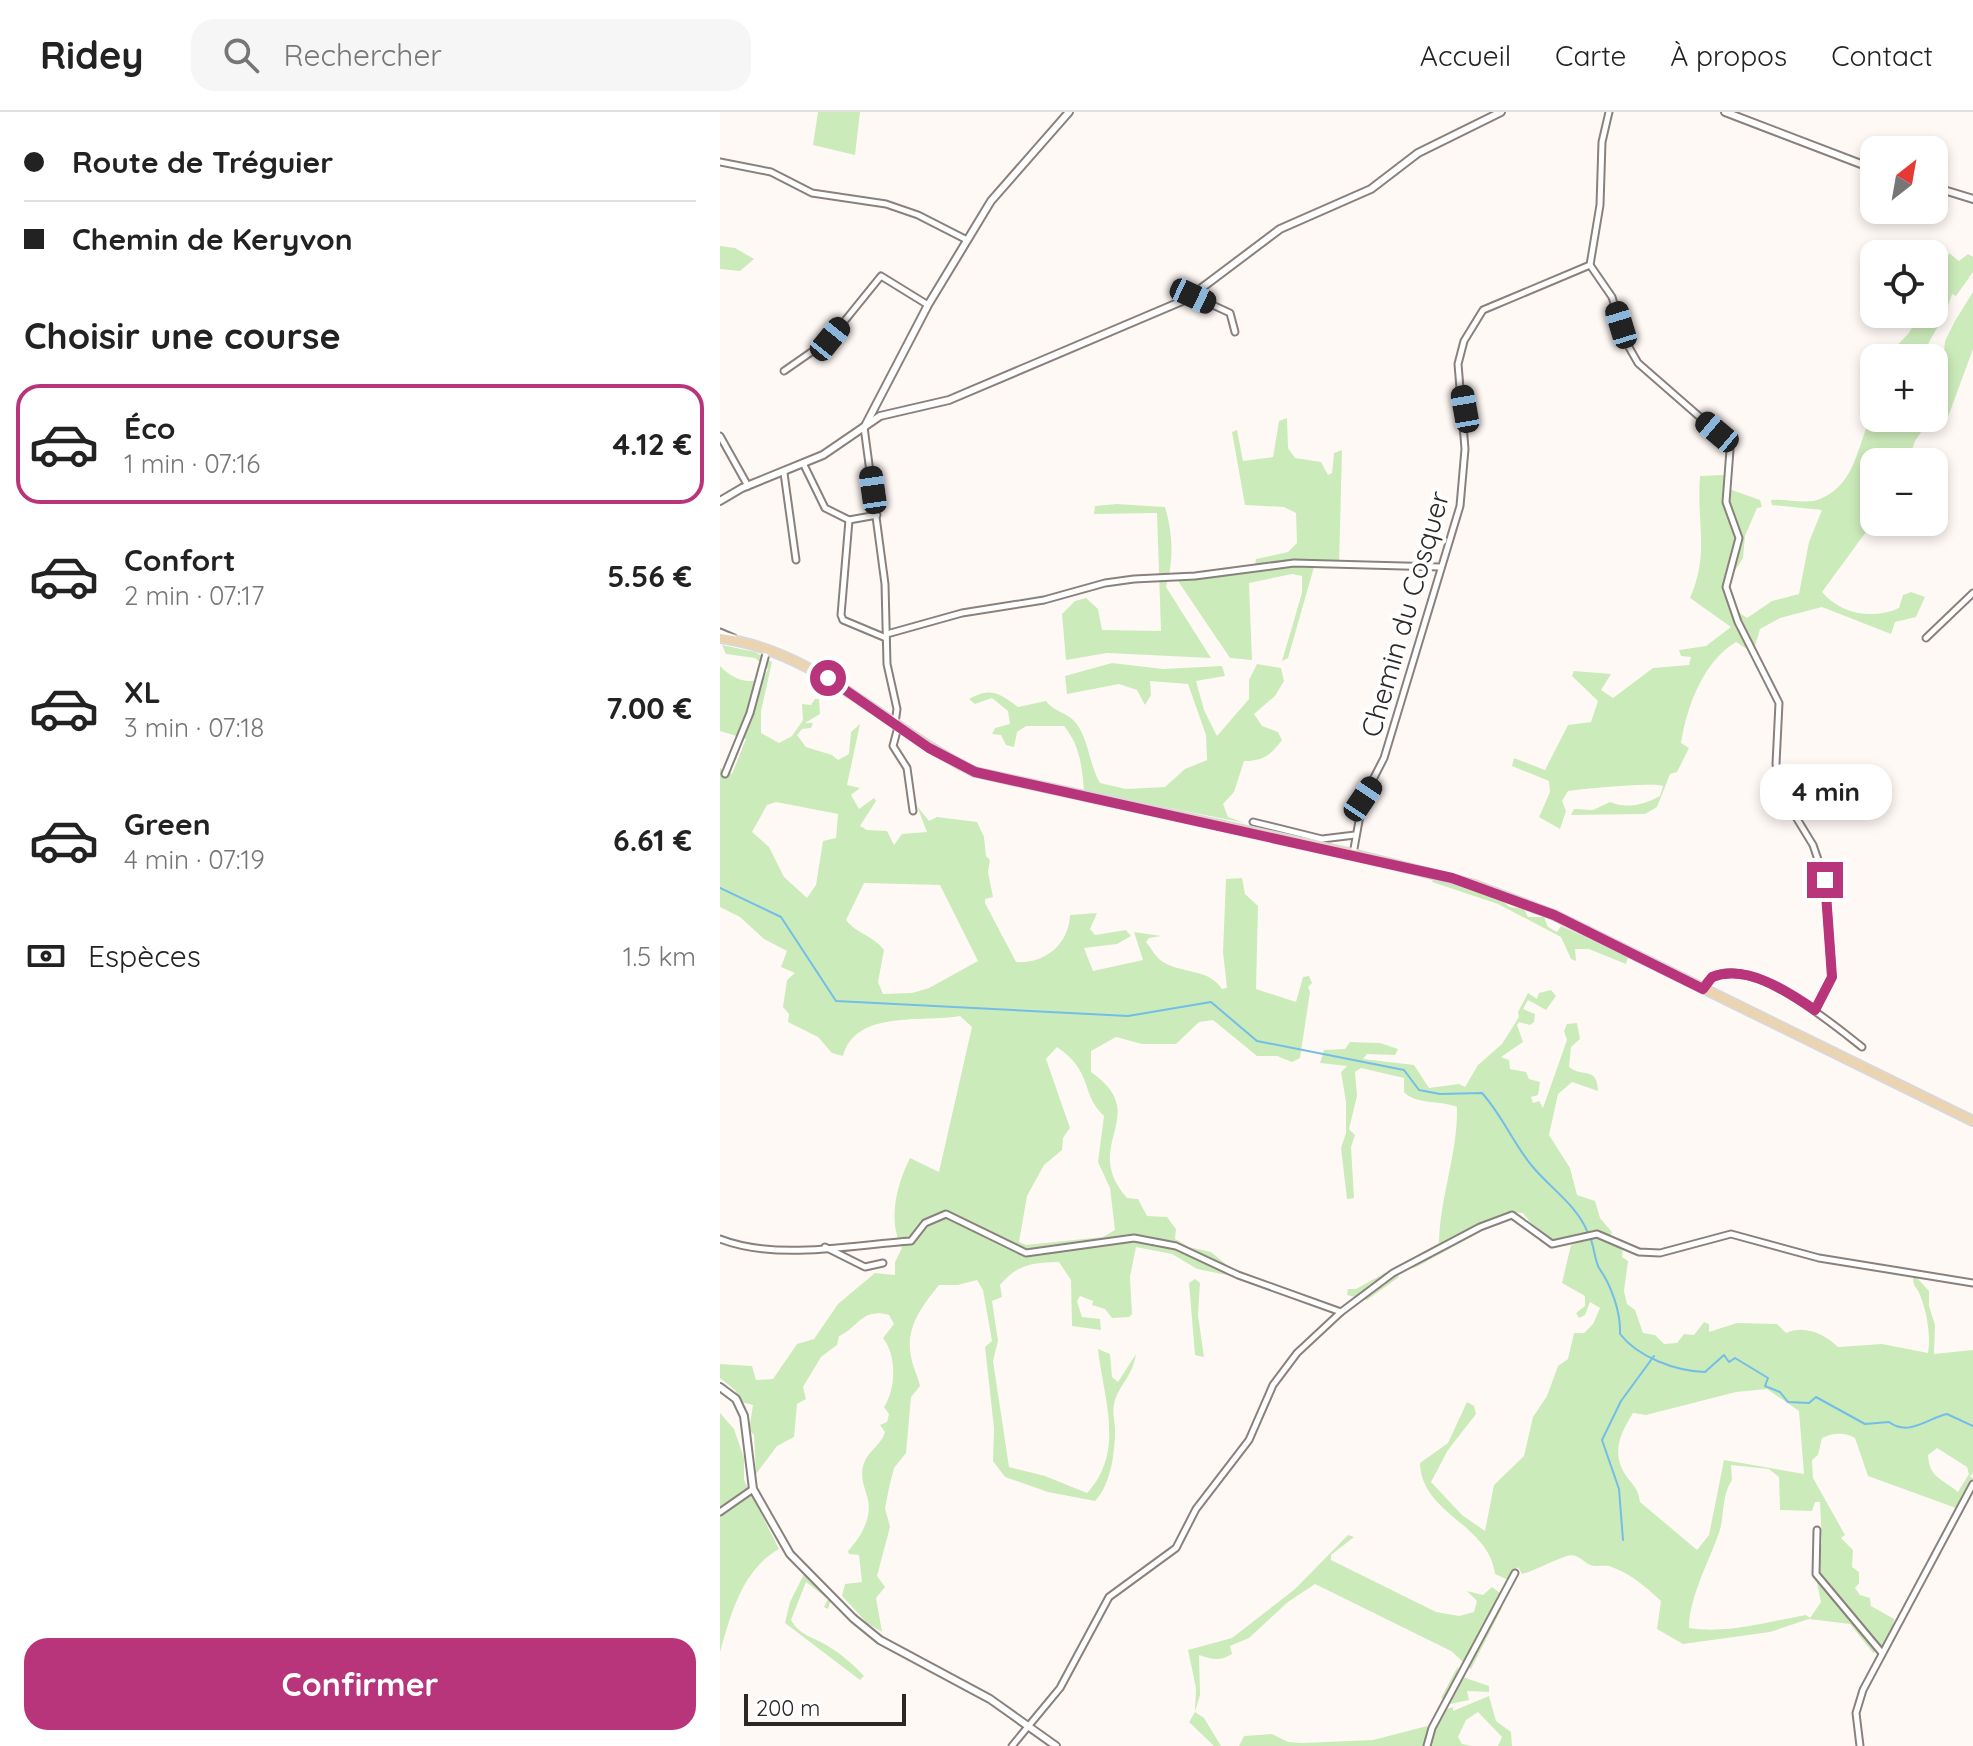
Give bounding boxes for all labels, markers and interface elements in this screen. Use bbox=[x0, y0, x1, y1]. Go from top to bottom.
search box bbox=[191, 19, 751, 91]
text: Ridey bbox=[40, 31, 143, 79]
icon: search bbox=[219, 33, 263, 77]
text: Rechercher bbox=[283, 36, 442, 74]
text: Accueil bbox=[1420, 38, 1511, 73]
text: Carte bbox=[1555, 38, 1626, 73]
text: À propos bbox=[1670, 38, 1787, 73]
text: Contact bbox=[1831, 38, 1933, 73]
north arrow bbox=[1860, 136, 1948, 224]
map controls bbox=[1860, 136, 1948, 536]
text: Route de Tréguier bbox=[72, 143, 333, 181]
text: Chemin de Keryvon bbox=[72, 220, 353, 258]
button: locate bbox=[1860, 240, 1948, 328]
car bbox=[1166, 275, 1220, 317]
car bbox=[1603, 299, 1639, 351]
text: Choisir une course bbox=[24, 313, 341, 358]
car bbox=[806, 313, 854, 365]
button: + bbox=[1860, 344, 1948, 432]
car bbox=[1449, 383, 1481, 435]
car bbox=[1691, 407, 1743, 457]
icon: car bbox=[28, 408, 100, 480]
text: Éco bbox=[124, 409, 175, 447]
text: 4.12 € bbox=[612, 425, 692, 463]
text: 1 min · 07:16 bbox=[124, 447, 260, 480]
button: − bbox=[1860, 448, 1948, 536]
car bbox=[858, 465, 888, 515]
street label: Chemin du Cosquer bbox=[1353, 487, 1456, 741]
icon: car bbox=[28, 540, 100, 612]
text: Confort bbox=[124, 541, 236, 579]
text: 5.56 € bbox=[607, 557, 692, 595]
text: 2 min · 07:17 bbox=[124, 579, 264, 612]
route start bbox=[810, 660, 846, 696]
icon: car bbox=[28, 672, 100, 744]
text: XL bbox=[124, 673, 161, 711]
text: 7.00 € bbox=[606, 689, 692, 727]
text: 3 min · 07:18 bbox=[124, 711, 264, 744]
callout: 4 min bbox=[1759, 764, 1891, 820]
car bbox=[1340, 772, 1386, 826]
text: 4 min bbox=[1792, 775, 1860, 808]
icon: car bbox=[28, 804, 100, 876]
text: Green bbox=[124, 805, 211, 843]
text: 6.61 € bbox=[613, 821, 692, 859]
text: 4 min · 07:19 bbox=[124, 843, 265, 876]
route end bbox=[1807, 862, 1843, 898]
icon: cash bbox=[24, 934, 68, 978]
text: Espèces bbox=[88, 937, 201, 975]
text: 1.5 km bbox=[623, 940, 696, 973]
button: Confirmer bbox=[24, 1638, 696, 1730]
scale bar bbox=[744, 1690, 906, 1726]
text: 200 m bbox=[756, 1694, 820, 1722]

